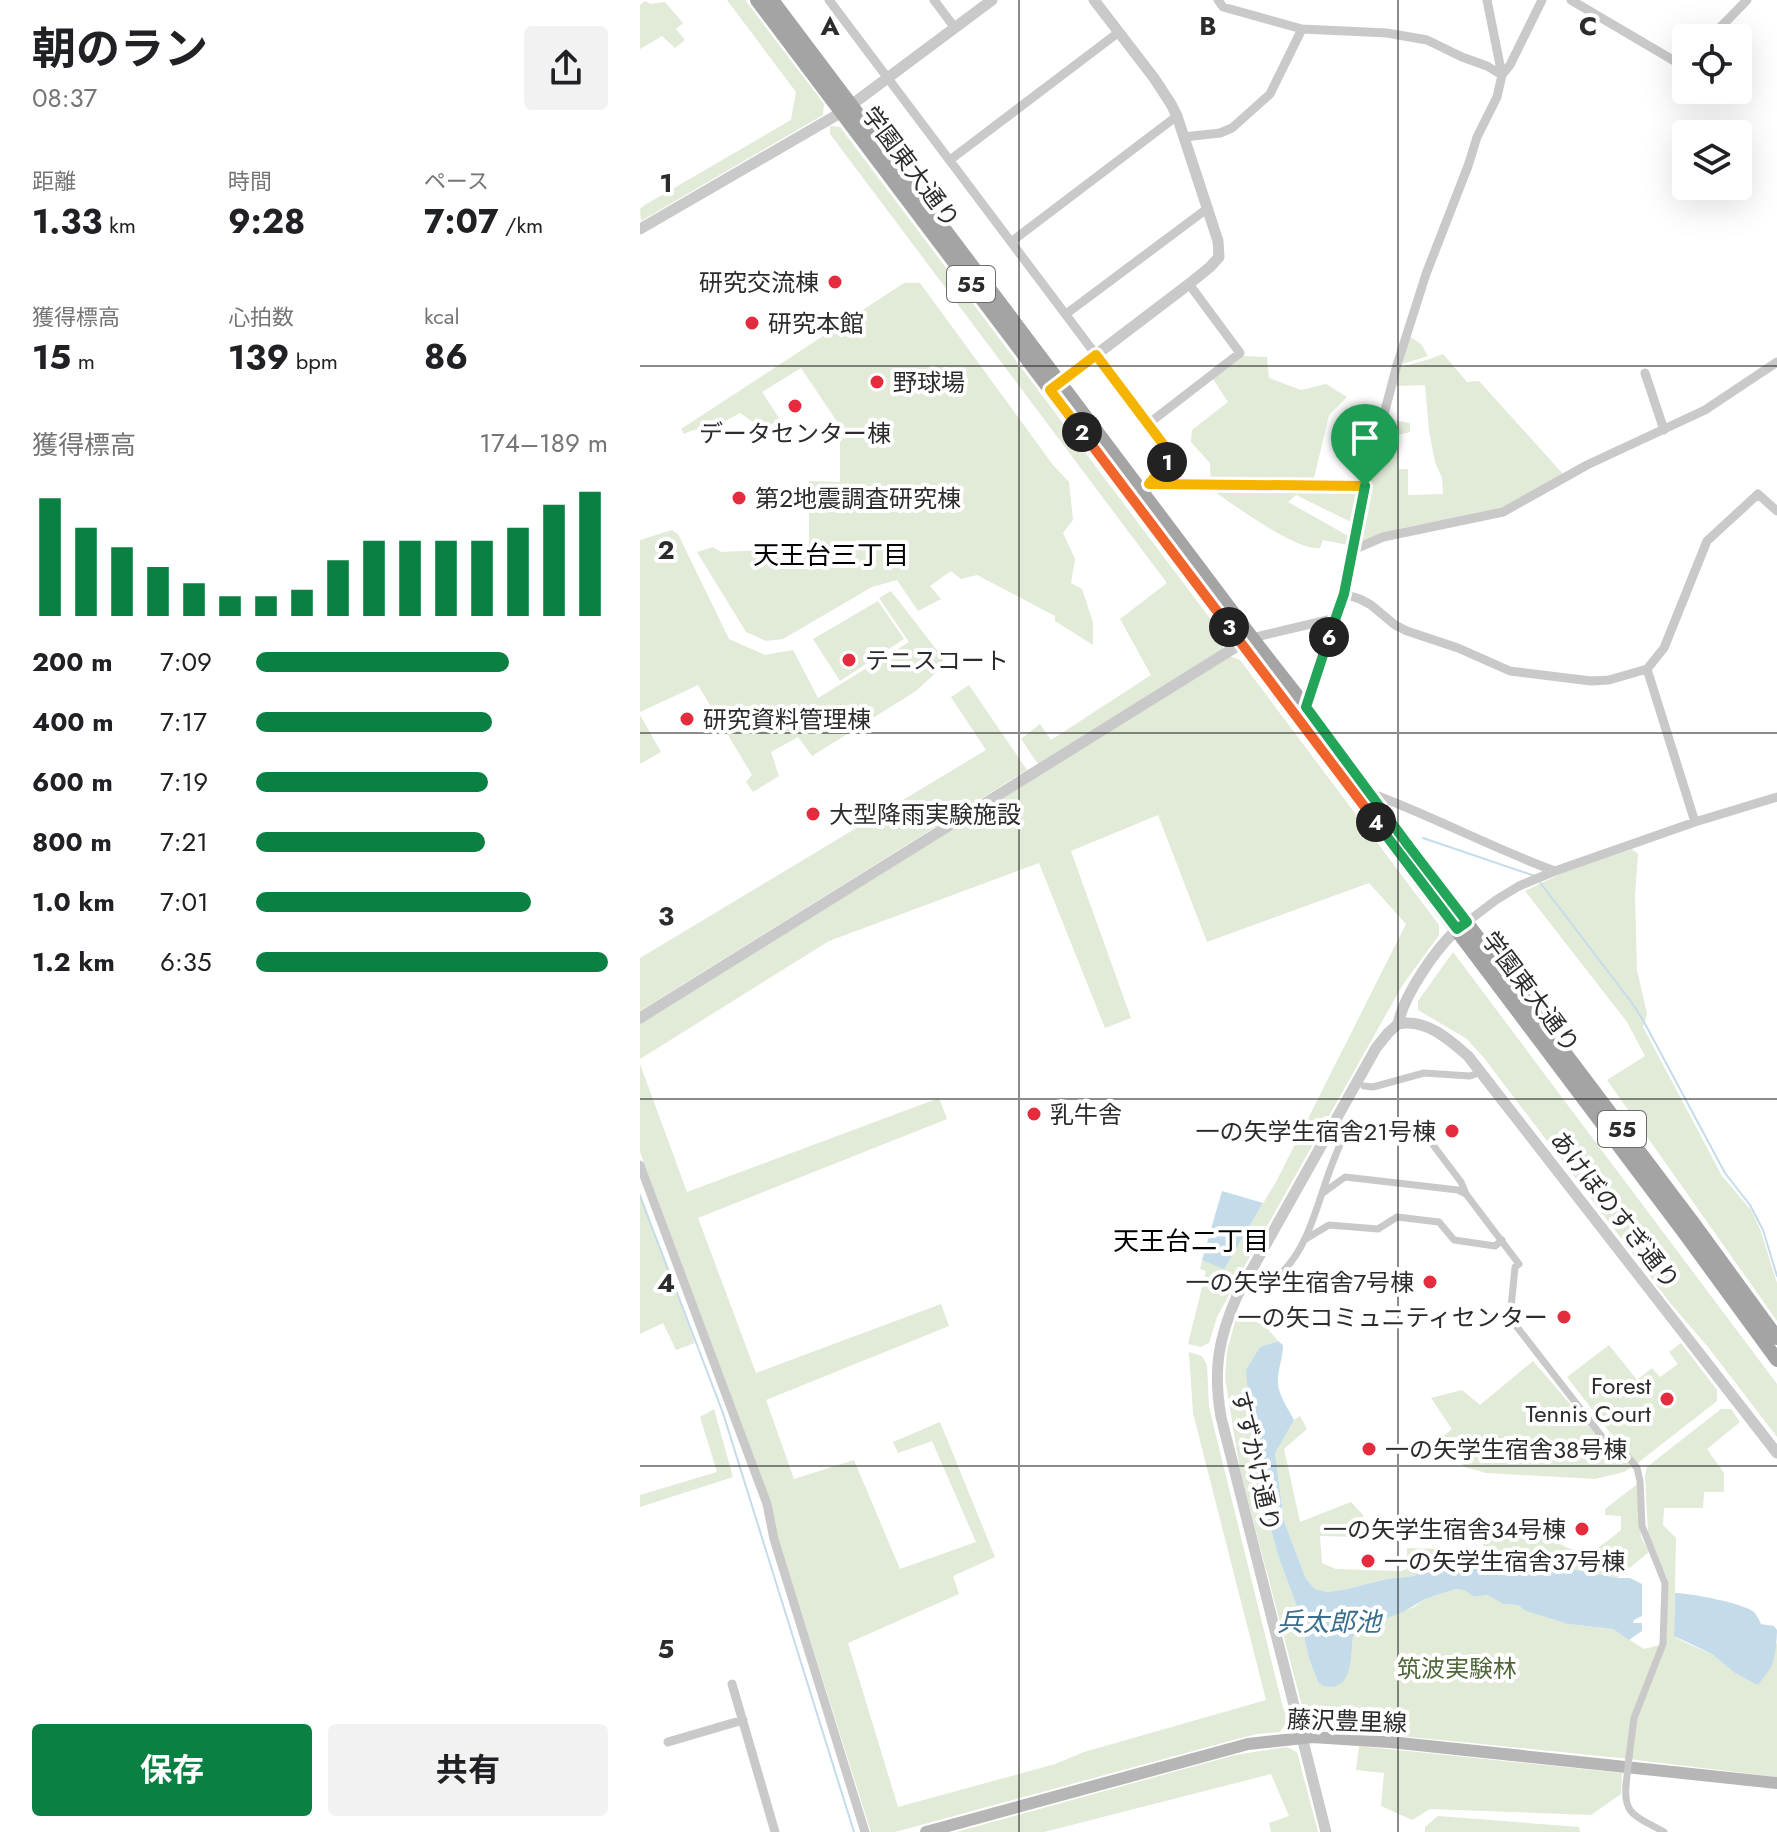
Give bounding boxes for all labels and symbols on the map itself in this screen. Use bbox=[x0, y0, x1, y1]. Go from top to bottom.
text: A bbox=[819, 7, 840, 45]
text: B bbox=[1199, 7, 1217, 45]
text: C bbox=[1579, 7, 1597, 45]
street label: 学園東大通り bbox=[854, 99, 968, 235]
text: 1 bbox=[659, 164, 673, 202]
place label: 研究交流棟 bbox=[699, 265, 819, 300]
road number: 55 bbox=[947, 266, 995, 302]
marker: 研究交流棟 bbox=[826, 273, 844, 291]
place label: 研究本館 bbox=[768, 306, 864, 341]
marker: 研究本館 bbox=[743, 314, 761, 332]
place label: 野球場 bbox=[893, 365, 965, 400]
marker: 野球場 bbox=[868, 373, 886, 391]
marker: データセンター棟 bbox=[786, 397, 804, 415]
pin bbox=[1331, 404, 1399, 486]
pin: 2 bbox=[1062, 412, 1102, 452]
place label: データセンター棟 bbox=[699, 416, 891, 451]
pin: 1 bbox=[1147, 442, 1187, 482]
place label: 第２地震調査研究棟 bbox=[755, 481, 961, 516]
marker: 第２地震調査研究棟 bbox=[730, 489, 748, 507]
text: 2 bbox=[657, 531, 675, 569]
district label: 天王台三丁目 bbox=[753, 536, 909, 574]
pin: 3 bbox=[1209, 607, 1249, 647]
pin: 6 bbox=[1309, 617, 1349, 657]
place label: テニスコート bbox=[865, 643, 1009, 678]
marker: テニスコート bbox=[840, 651, 858, 669]
place label: 研究資料管理棟 bbox=[703, 702, 871, 737]
marker: 研究資料管理棟 bbox=[678, 710, 696, 728]
place label: 大型降雨実験施設 bbox=[829, 797, 1021, 832]
pin: 4 bbox=[1356, 802, 1396, 842]
marker: 大型降雨実験施設 bbox=[804, 805, 822, 823]
text: 3 bbox=[658, 897, 674, 935]
street label: 学園東大通り bbox=[1474, 924, 1588, 1060]
place label: 乳牛舎 bbox=[1050, 1097, 1122, 1132]
marker: 乳牛舎 bbox=[1025, 1105, 1043, 1123]
road number: 55 bbox=[1598, 1111, 1646, 1147]
place label: 一の矢学生宿舎21号棟 bbox=[1196, 1114, 1436, 1149]
marker: 一の矢学生宿舎21号棟 bbox=[1443, 1122, 1461, 1140]
street label: あけぼのすぎ通り bbox=[1542, 1124, 1688, 1296]
district label: 天王台二丁目 bbox=[1113, 1222, 1269, 1260]
text: 4 bbox=[657, 1264, 675, 1302]
place label: 一の矢学生宿舎7号棟 bbox=[1185, 1265, 1414, 1300]
marker: 一の矢学生宿舎7号棟 bbox=[1421, 1273, 1439, 1291]
place label: 一の矢コミュニティセンター bbox=[1237, 1300, 1548, 1335]
marker: 一の矢コミュニティセンター bbox=[1555, 1308, 1573, 1326]
place label: Forest Tennis Court bbox=[1525, 1368, 1651, 1431]
street label: すずかけ通り bbox=[1223, 1387, 1289, 1535]
marker: Forest Tennis Court bbox=[1658, 1390, 1676, 1408]
place label: 一の矢学生宿舎38号棟 bbox=[1385, 1432, 1627, 1467]
marker: 一の矢学生宿舎38号棟 bbox=[1360, 1440, 1378, 1458]
place label: 一の矢学生宿舎34号棟 bbox=[1323, 1512, 1566, 1547]
marker: 一の矢学生宿舎34号棟 bbox=[1573, 1520, 1591, 1538]
place label: 一の矢学生宿舎37号棟 bbox=[1384, 1544, 1625, 1579]
marker: 一の矢学生宿舎37号棟 bbox=[1359, 1552, 1377, 1570]
water label: 兵太郎池 bbox=[1277, 1603, 1384, 1641]
text: 5 bbox=[658, 1630, 674, 1668]
park label: 筑波実験林 bbox=[1397, 1651, 1517, 1686]
street label: 藤沢豊里線 bbox=[1286, 1701, 1408, 1741]

